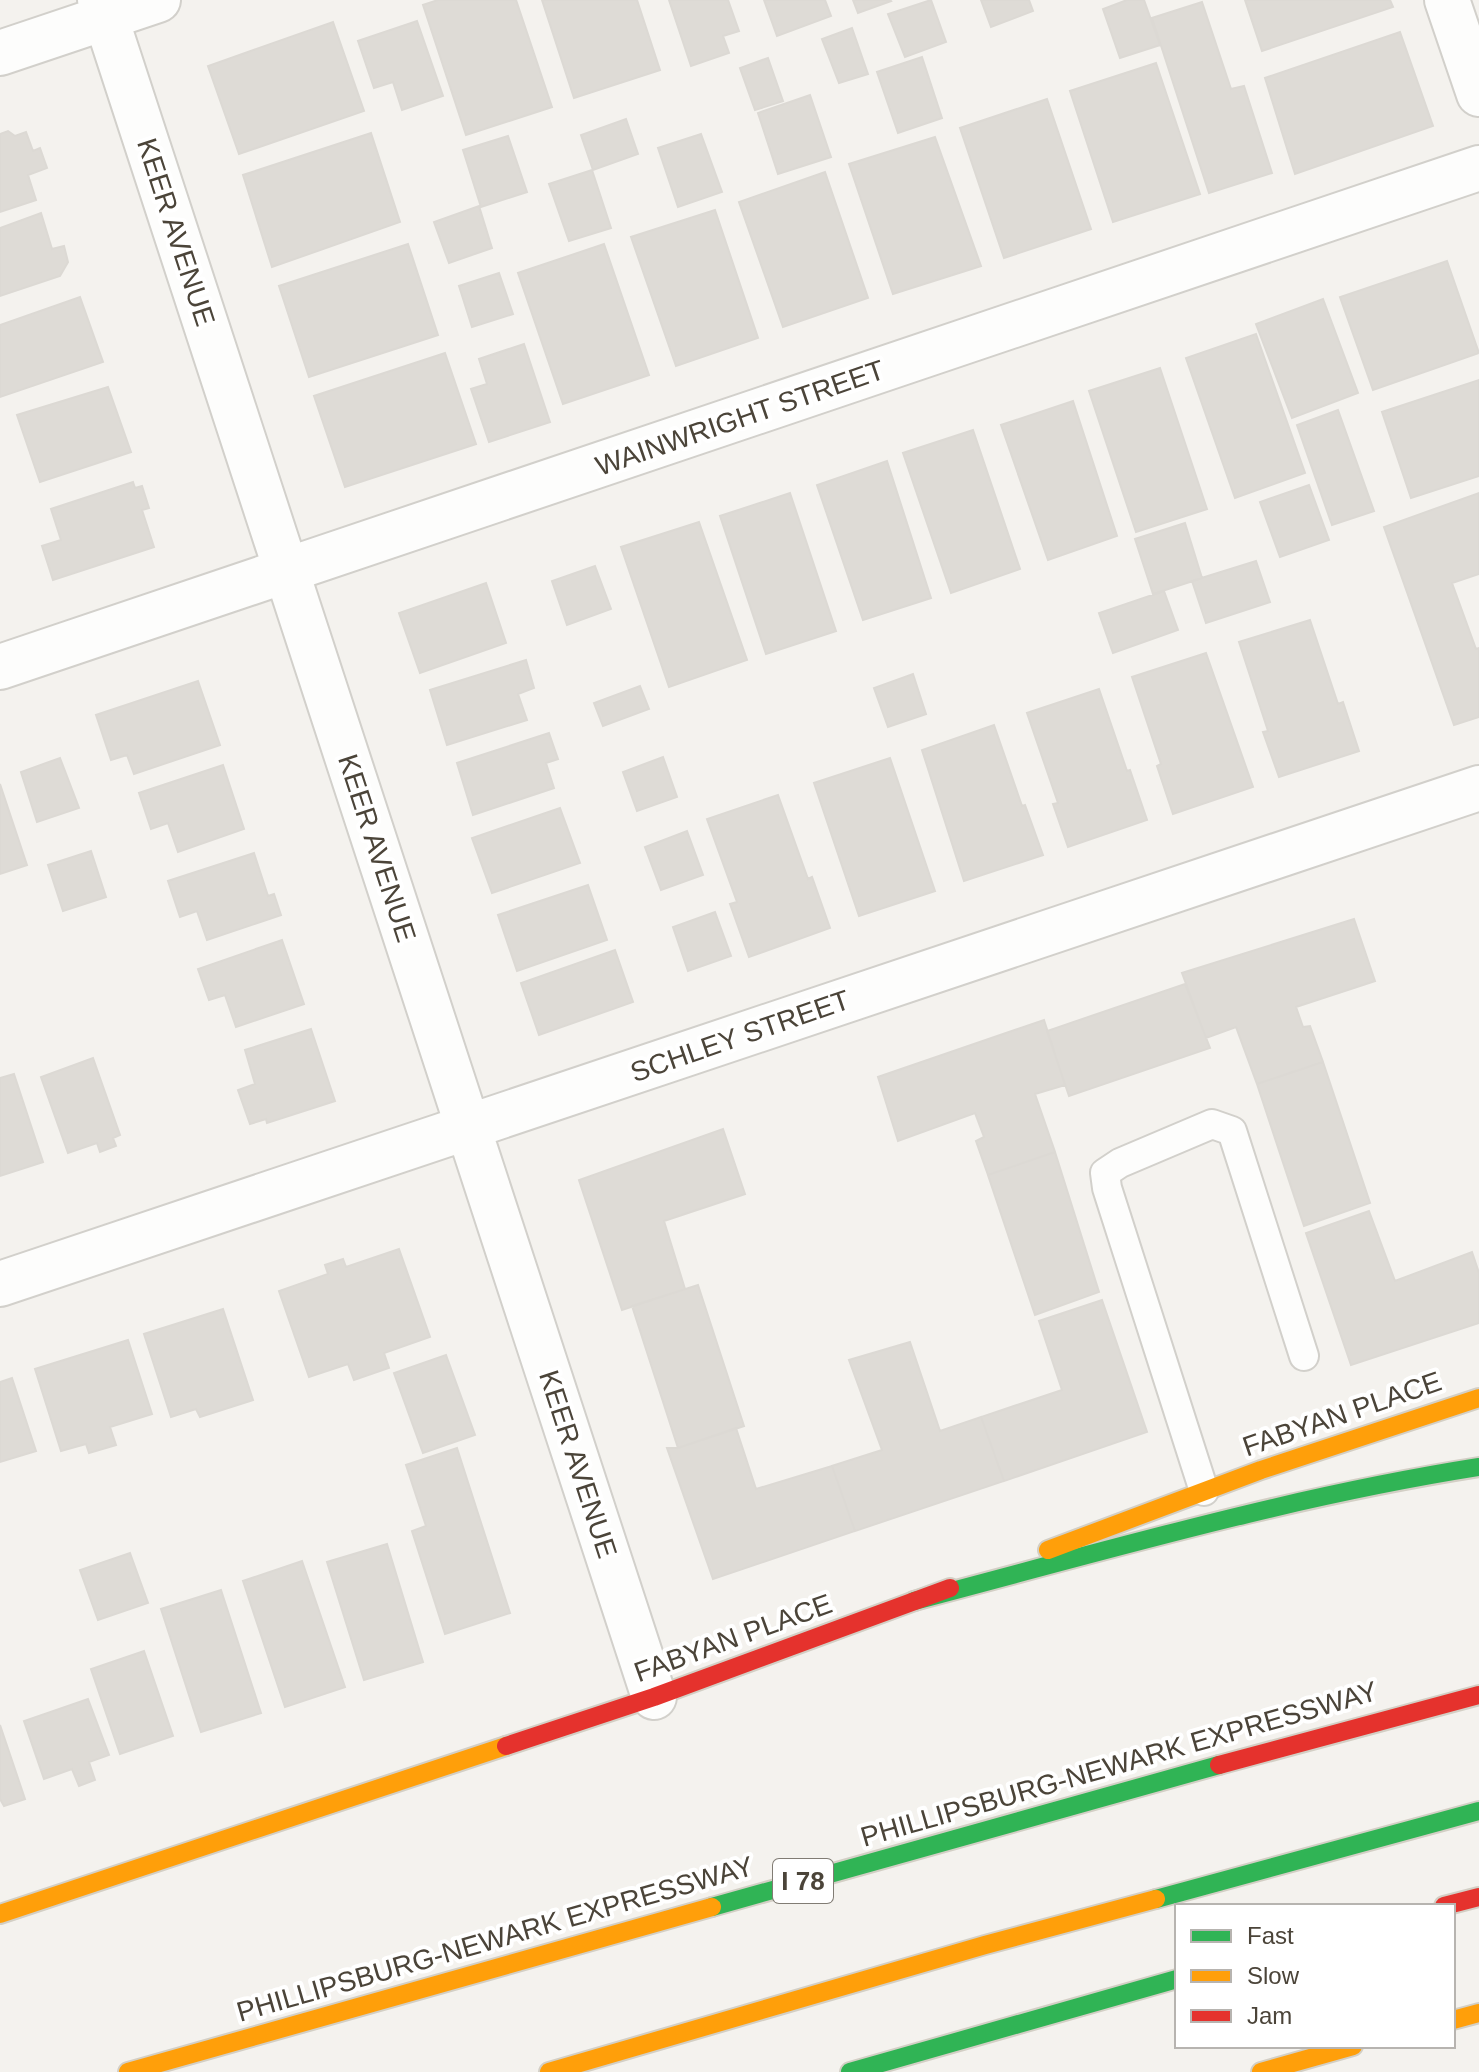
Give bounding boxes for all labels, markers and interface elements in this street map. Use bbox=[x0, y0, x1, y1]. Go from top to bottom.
street label: KEER AVENUE bbox=[131, 134, 221, 330]
street label: WAINWRIGHT STREET bbox=[592, 354, 888, 482]
street label: KEER AVENUE bbox=[332, 750, 422, 946]
street label: SCHLEY STREET bbox=[626, 984, 854, 1088]
street label: FABYAN PLACE bbox=[1239, 1365, 1445, 1463]
street label: KEER AVENUE bbox=[533, 1366, 623, 1562]
street label: FABYAN PLACE bbox=[630, 1588, 836, 1688]
street label: PHILLIPSBURG-NEWARK EXPRESSWAY bbox=[857, 1675, 1381, 1853]
street label: PHILLIPSBURG-NEWARK EXPRESSWAY bbox=[233, 1850, 757, 2028]
road number: I 78 bbox=[773, 1859, 833, 1903]
legend bbox=[1175, 1904, 1455, 2048]
text: Fast bbox=[1247, 1922, 1294, 1949]
text: Slow bbox=[1247, 1962, 1300, 1989]
text: Jam bbox=[1247, 2002, 1292, 2029]

